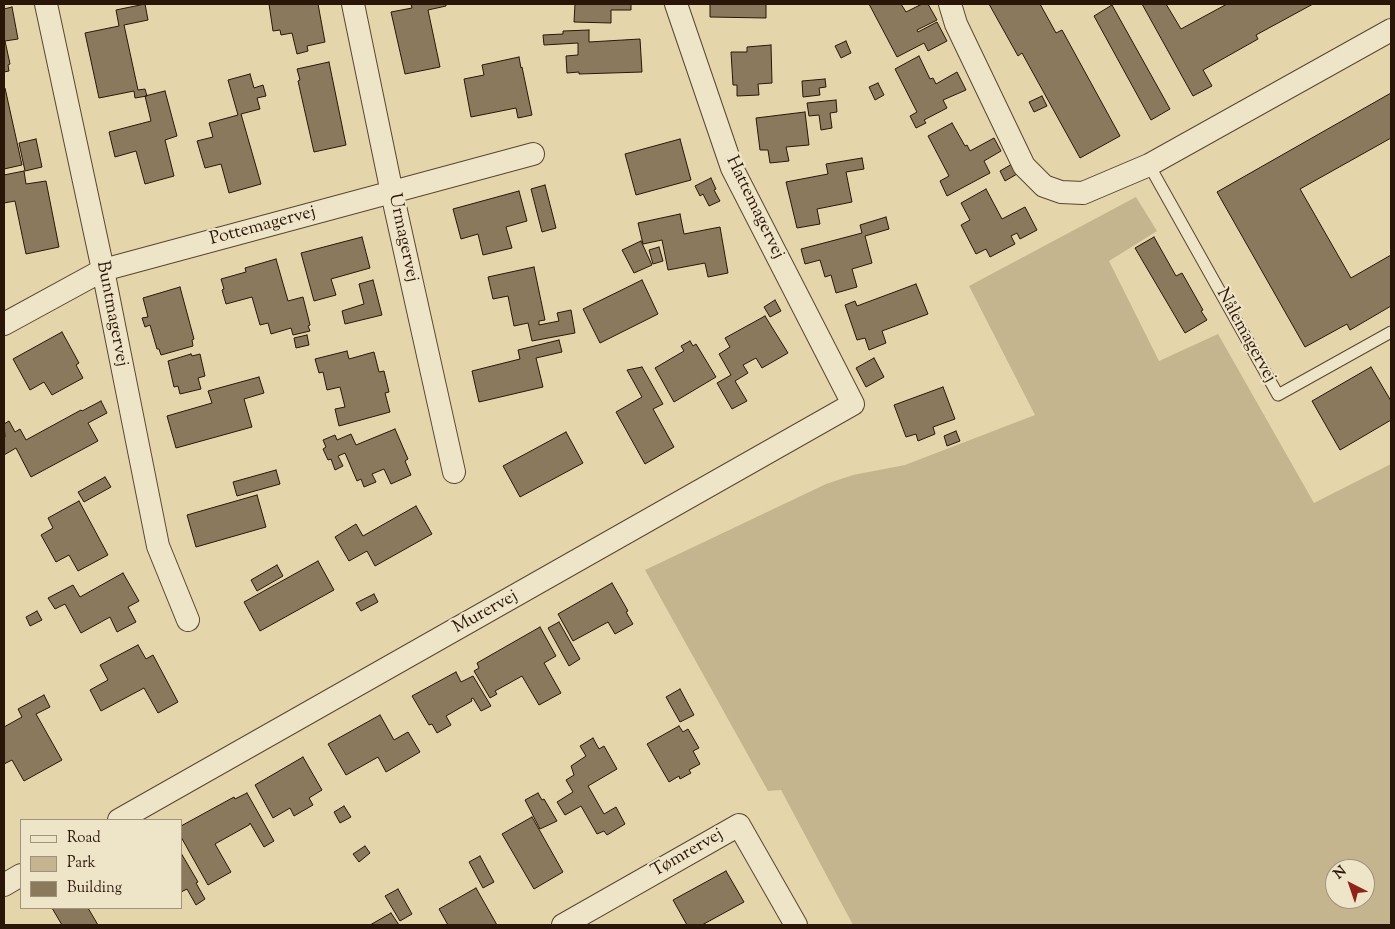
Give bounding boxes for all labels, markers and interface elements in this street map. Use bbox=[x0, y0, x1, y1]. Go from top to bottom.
street label: Hattemagervej bbox=[720, 153, 788, 263]
street label: Urmagervej bbox=[382, 192, 422, 284]
street label: Pottemagervej bbox=[208, 202, 318, 252]
street label: Buntmagervej bbox=[90, 259, 132, 369]
street label: Nålemagervej bbox=[1210, 285, 1280, 387]
street label: Murervej bbox=[450, 586, 522, 640]
legend bbox=[20, 819, 182, 909]
street label: Tømrervej bbox=[648, 825, 728, 883]
text: Road bbox=[67, 828, 101, 849]
text: Park bbox=[67, 853, 96, 874]
north arrow bbox=[1325, 859, 1375, 909]
text: N bbox=[1330, 862, 1352, 885]
text: Building bbox=[67, 878, 122, 899]

